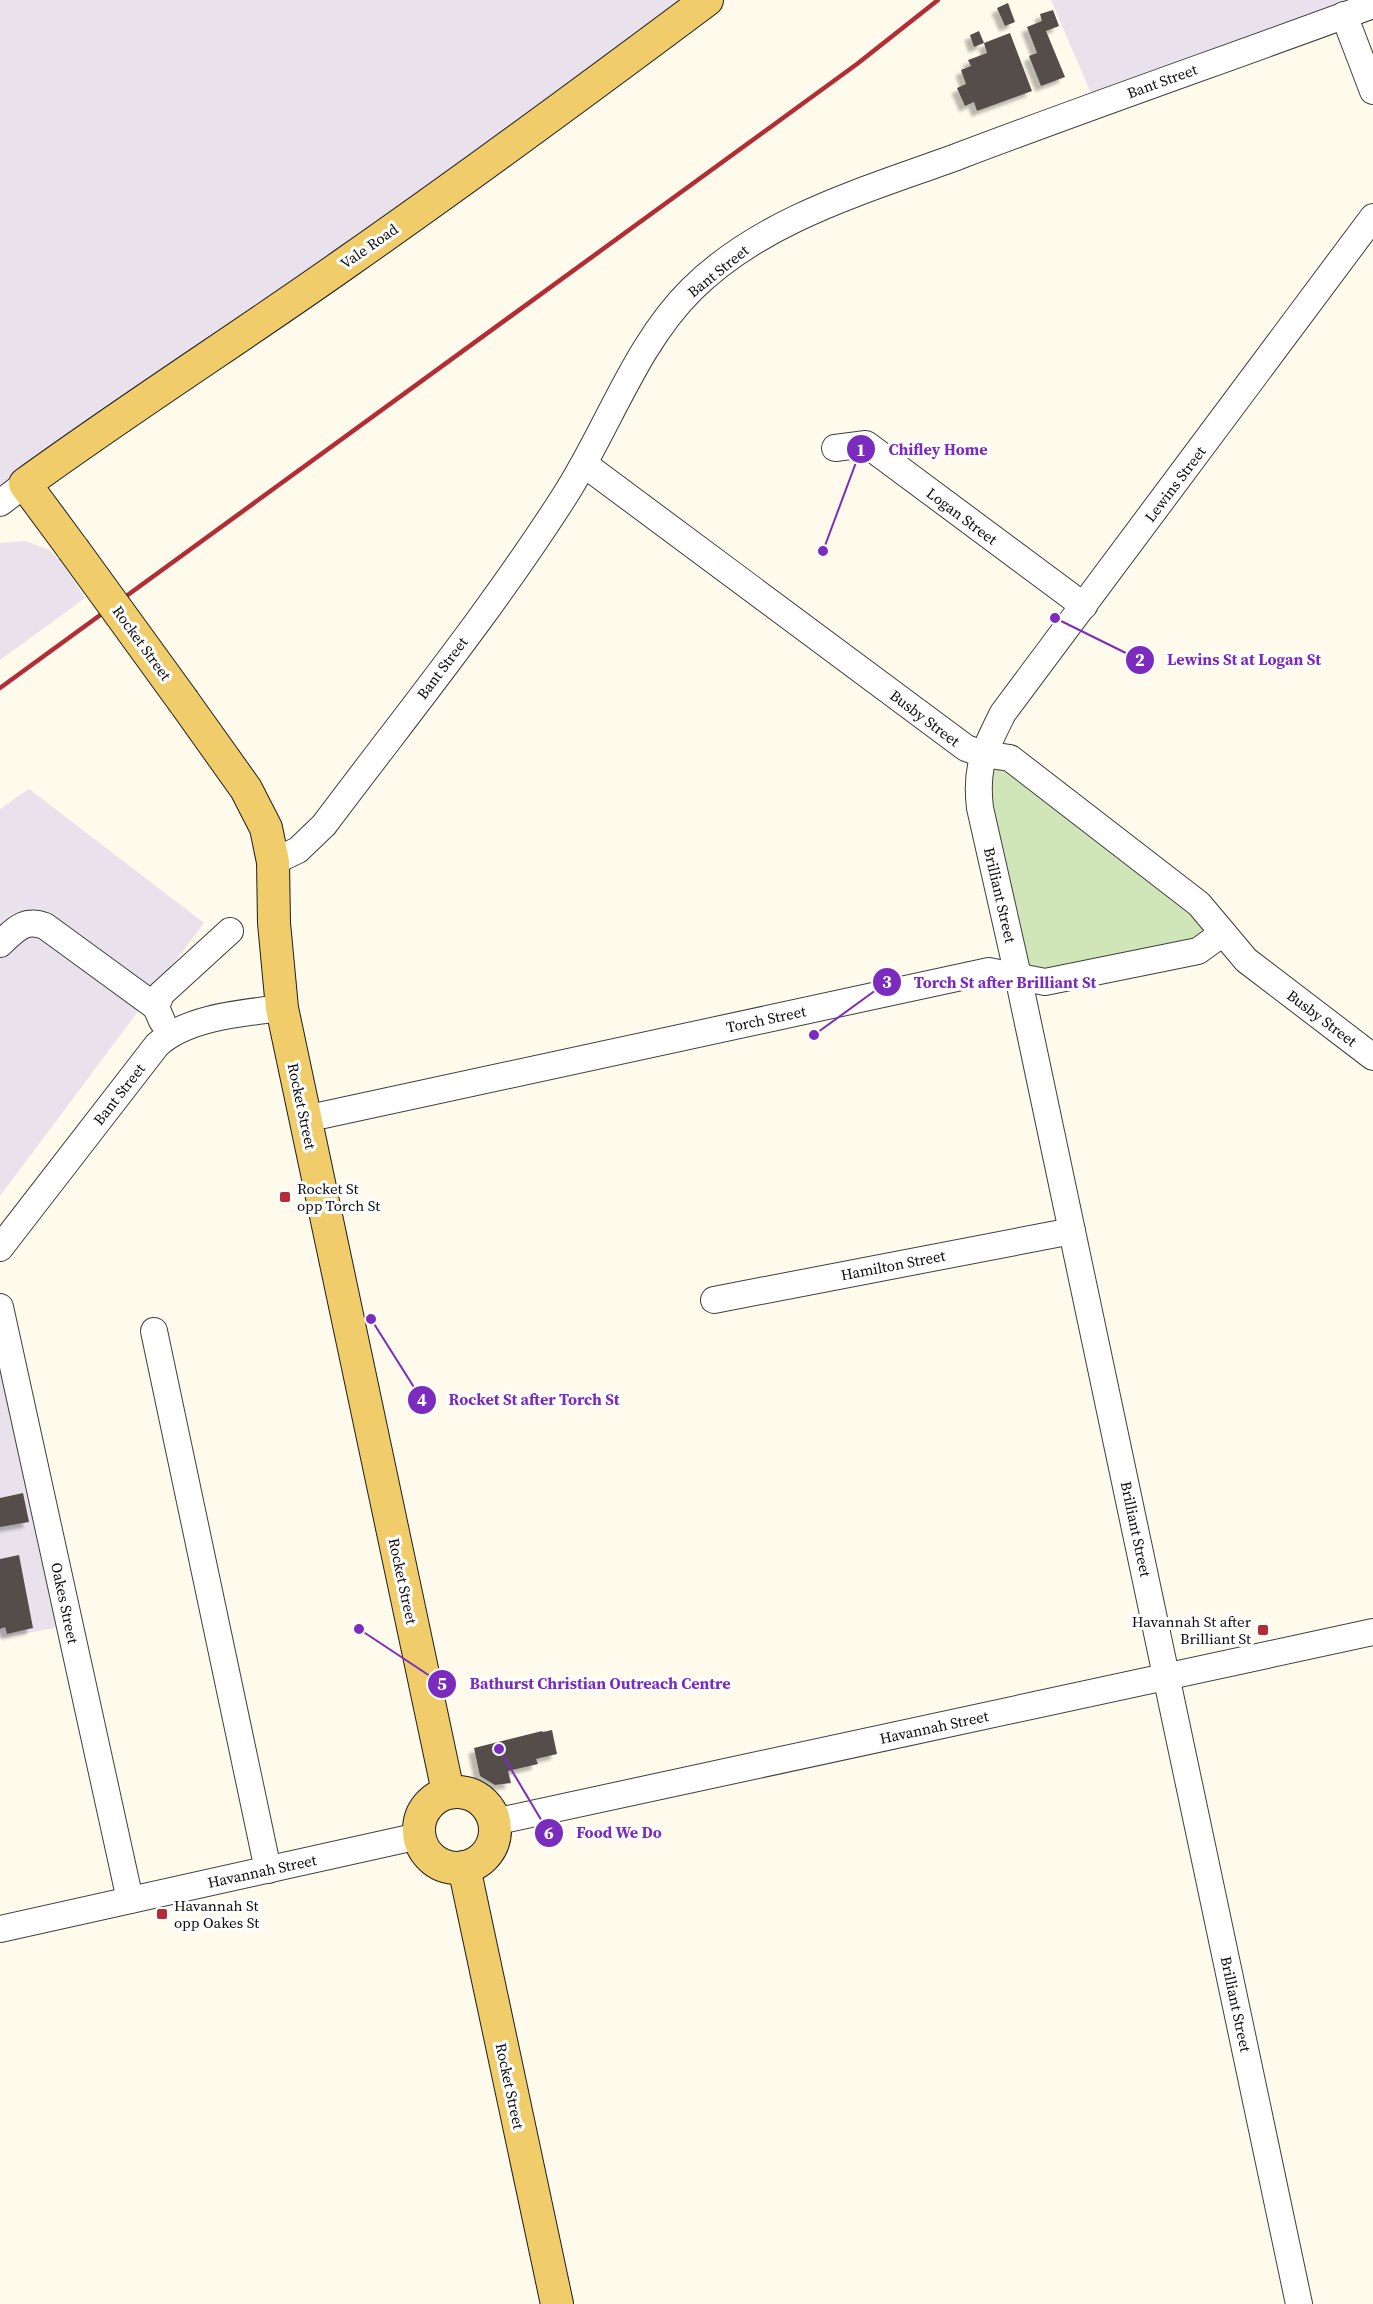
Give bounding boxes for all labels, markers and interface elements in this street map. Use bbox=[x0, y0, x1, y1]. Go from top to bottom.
street label: Bant Street bbox=[1124, 59, 1200, 103]
street label: Vale Road bbox=[336, 218, 403, 274]
street label: Bant Street bbox=[683, 240, 753, 302]
callout: Chifley Home bbox=[846, 432, 999, 466]
text: 1 bbox=[856, 437, 866, 462]
text: Chifley Home bbox=[888, 438, 988, 460]
street label: Lewins Street bbox=[1139, 442, 1211, 526]
street label: Logan Street bbox=[922, 482, 1002, 550]
street label: Rocket Street bbox=[108, 601, 176, 685]
street label: Bant Street bbox=[412, 632, 472, 704]
callout: Lewins St at Logan St bbox=[1125, 643, 1333, 677]
text: 2 bbox=[1135, 647, 1145, 672]
text: Lewins St at Logan St bbox=[1167, 648, 1321, 670]
street label: Busby Street bbox=[886, 685, 964, 751]
street label: Brilliant Street bbox=[979, 845, 1021, 945]
callout: Torch St after Brilliant St bbox=[872, 965, 1108, 999]
text: 3 bbox=[882, 969, 892, 994]
text: Torch St after Brilliant St bbox=[914, 971, 1096, 993]
street label: Busby Street bbox=[1283, 985, 1361, 1051]
street label: Torch Street bbox=[724, 1000, 808, 1038]
street label: Bant Street bbox=[88, 1059, 150, 1129]
street label: Rocket Street bbox=[283, 1061, 321, 1151]
place label: Rocket St opp Torch St bbox=[297, 1178, 380, 1216]
marker: Rocket St opp Torch St bbox=[278, 1190, 292, 1204]
street label: Hamilton Street bbox=[839, 1245, 947, 1285]
callout: Rocket St after Torch St bbox=[407, 1383, 632, 1417]
text: 4 bbox=[417, 1387, 427, 1412]
text: Rocket St after Torch St bbox=[449, 1388, 620, 1410]
street label: Brilliant Street bbox=[1116, 1479, 1156, 1579]
street label: Rocket Street bbox=[384, 1536, 422, 1626]
street label: Oakes Street bbox=[46, 1560, 84, 1646]
place label: Havannah St after Brilliant St bbox=[1132, 1611, 1252, 1649]
marker: Havannah St after Brilliant St bbox=[1256, 1623, 1270, 1637]
callout: Bathurst Christian Outreach Centre bbox=[427, 1667, 742, 1701]
text: 5 bbox=[437, 1671, 447, 1696]
text: Bathurst Christian Outreach Centre bbox=[469, 1672, 731, 1694]
street label: Havannah Street bbox=[878, 1705, 991, 1749]
callout: Food We Do bbox=[534, 1816, 674, 1850]
text: 6 bbox=[544, 1820, 554, 1845]
text: Food We Do bbox=[576, 1821, 662, 1843]
street label: Havannah Street bbox=[206, 1849, 319, 1893]
place label: Havannah St opp Oakes St bbox=[174, 1895, 259, 1933]
marker: Havannah St opp Oakes St bbox=[155, 1907, 169, 1921]
street label: Brilliant Street bbox=[1216, 1954, 1256, 2054]
street label: Rocket Street bbox=[491, 2041, 529, 2131]

